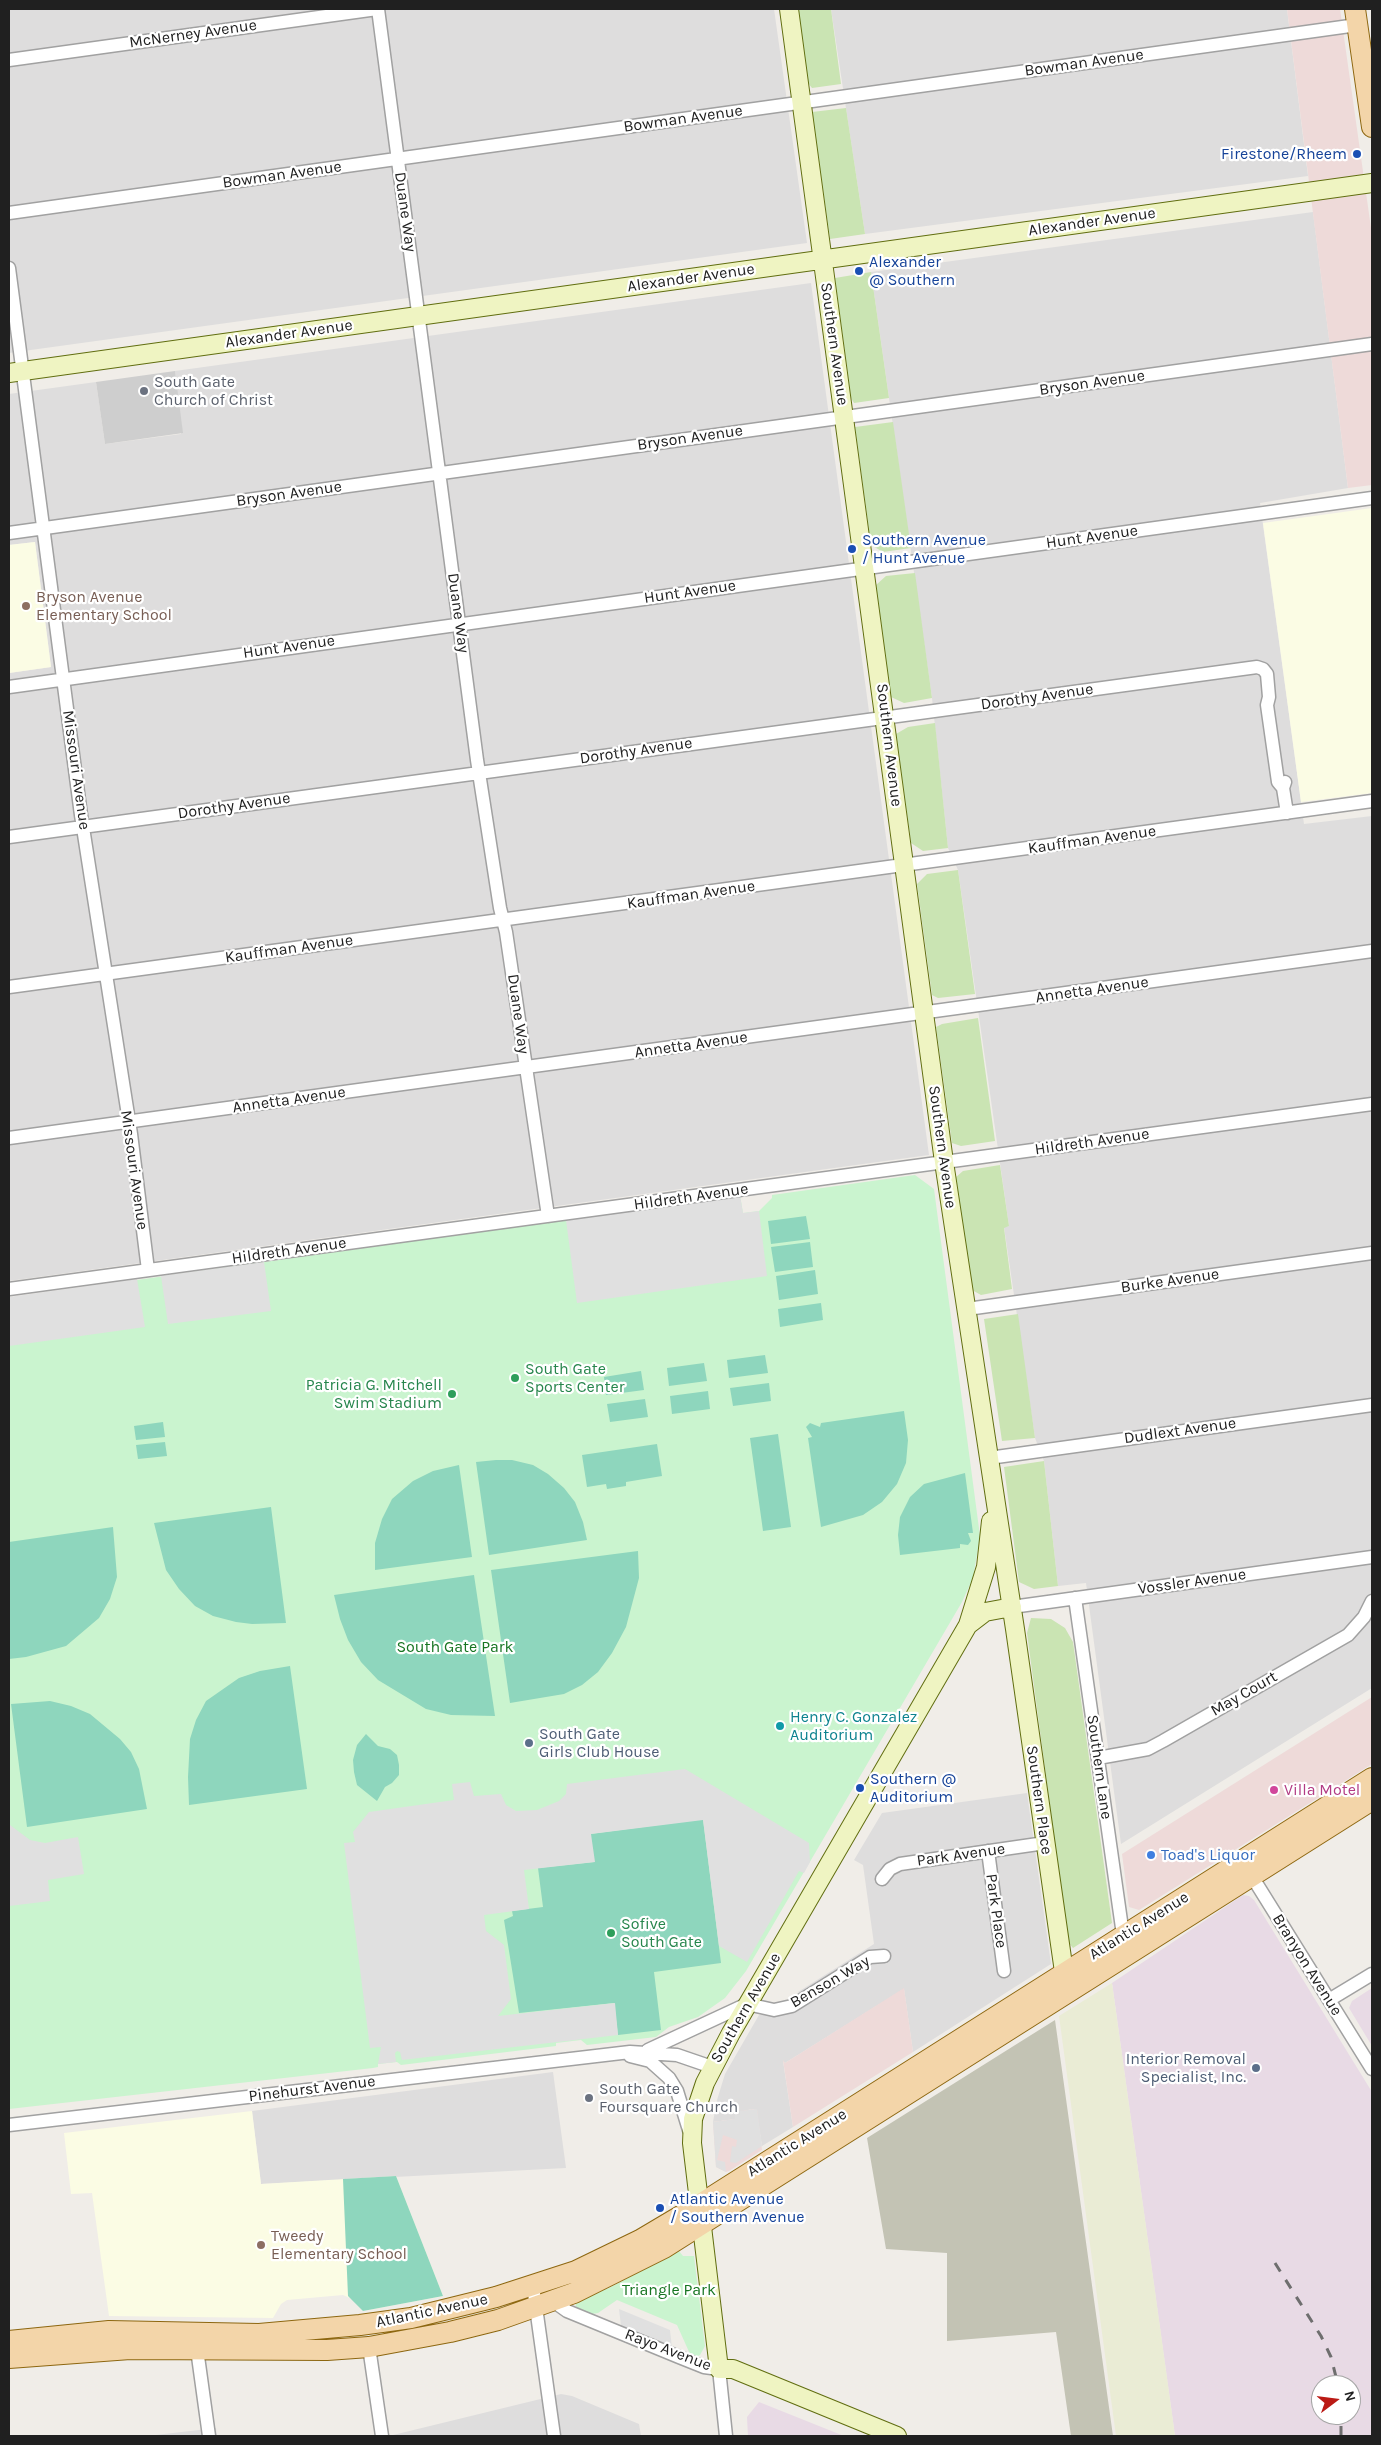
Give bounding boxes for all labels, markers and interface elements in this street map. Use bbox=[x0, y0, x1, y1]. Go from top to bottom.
street label: McNerney Avenue bbox=[128, 16, 258, 52]
street label: Bowman Avenue bbox=[1023, 45, 1145, 81]
street label: Bowman Avenue bbox=[622, 101, 744, 137]
place label: Firestone/Rheem bbox=[1221, 144, 1347, 164]
marker: Firestone/Rheem bbox=[1351, 148, 1363, 160]
street label: Bowman Avenue bbox=[221, 157, 343, 193]
street label: Duane Way bbox=[390, 171, 420, 253]
street label: Alexander Avenue bbox=[1027, 204, 1157, 240]
place label: Alexander @ Southern bbox=[869, 252, 955, 290]
street label: Alexander Avenue bbox=[626, 260, 756, 296]
marker: Alexander @ Southern bbox=[853, 265, 865, 277]
street label: Southern Avenue bbox=[816, 281, 852, 407]
street label: Alexander Avenue bbox=[224, 316, 354, 352]
street label: Bryson Avenue bbox=[1038, 366, 1146, 400]
place label: South Gate Church of Christ bbox=[154, 372, 273, 410]
marker: South Gate Church of Christ bbox=[138, 385, 150, 397]
street label: Bryson Avenue bbox=[636, 421, 744, 455]
street label: Bryson Avenue bbox=[235, 477, 343, 511]
street label: Hunt Avenue bbox=[1045, 521, 1139, 553]
place label: Southern Avenue / Hunt Avenue bbox=[862, 530, 986, 568]
marker: Southern Avenue / Hunt Avenue bbox=[846, 543, 858, 555]
street label: Duane Way bbox=[443, 572, 473, 654]
street label: Hunt Avenue bbox=[643, 576, 737, 608]
place label: Bryson Avenue Elementary School bbox=[36, 587, 172, 625]
marker: Bryson Avenue Elementary School bbox=[20, 600, 32, 612]
street label: Hunt Avenue bbox=[242, 631, 336, 663]
street label: Dorothy Avenue bbox=[980, 680, 1094, 714]
street label: Southern Avenue bbox=[872, 682, 906, 808]
street label: Missouri Avenue bbox=[58, 709, 94, 831]
street label: Dorothy Avenue bbox=[579, 734, 693, 768]
street label: Dorothy Avenue bbox=[177, 789, 291, 823]
street label: Kauffman Avenue bbox=[1027, 822, 1157, 858]
street label: Kauffman Avenue bbox=[626, 877, 756, 913]
street label: Kauffman Avenue bbox=[224, 931, 354, 967]
street label: Duane Way bbox=[503, 973, 533, 1055]
street label: Annetta Avenue bbox=[1034, 973, 1150, 1007]
street label: Annetta Avenue bbox=[633, 1028, 749, 1062]
street label: Annetta Avenue bbox=[231, 1083, 347, 1117]
street label: Southern Avenue bbox=[924, 1084, 960, 1210]
street label: Missouri Avenue bbox=[116, 1109, 152, 1231]
street label: Hildreth Avenue bbox=[1033, 1124, 1151, 1160]
street label: Hildreth Avenue bbox=[632, 1179, 750, 1215]
street label: Hildreth Avenue bbox=[230, 1233, 348, 1269]
street label: Burke Avenue bbox=[1120, 1265, 1220, 1297]
place label: South Gate Sports Center bbox=[525, 1359, 624, 1397]
marker: South Gate Sports Center bbox=[509, 1372, 521, 1384]
place label: Patricia G. Mitchell Swim Stadium bbox=[306, 1375, 442, 1413]
marker: Patricia G. Mitchell Swim Stadium bbox=[446, 1388, 458, 1400]
street label: Dudlext Avenue bbox=[1123, 1414, 1237, 1448]
street label: Vossler Avenue bbox=[1137, 1565, 1247, 1599]
park label: South Gate Park bbox=[396, 1637, 514, 1657]
street label: May Court bbox=[1207, 1667, 1281, 1721]
place label: Henry C. Gonzalez Auditorium bbox=[790, 1707, 917, 1745]
street label: Southern Lane bbox=[1082, 1713, 1116, 1821]
marker: Henry C. Gonzalez Auditorium bbox=[774, 1720, 786, 1732]
place label: South Gate Girls Club House bbox=[539, 1724, 660, 1762]
marker: South Gate Girls Club House bbox=[523, 1737, 535, 1749]
street label: Southern Place bbox=[1022, 1744, 1056, 1856]
place label: Southern @ Auditorium bbox=[870, 1769, 956, 1807]
place label: Villa Motel bbox=[1284, 1780, 1360, 1800]
marker: Southern @ Auditorium bbox=[854, 1782, 866, 1794]
marker: Villa Motel bbox=[1268, 1784, 1280, 1796]
street label: Park Avenue bbox=[916, 1839, 1006, 1871]
place label: Toad's Liquor bbox=[1161, 1845, 1255, 1865]
marker: Toad's Liquor bbox=[1145, 1849, 1157, 1861]
street label: Park Place bbox=[981, 1873, 1011, 1949]
street label: Atlantic Avenue bbox=[1086, 1888, 1192, 1964]
street label: Branyon Avenue bbox=[1268, 1911, 1346, 2019]
place label: Sofive South Gate bbox=[621, 1914, 702, 1952]
marker: Sofive South Gate bbox=[605, 1927, 617, 1939]
street label: Southern Avenue bbox=[707, 1950, 785, 2066]
street label: Benson Way bbox=[787, 1952, 873, 2012]
place label: Interior Removal Specialist, Inc. bbox=[1126, 2049, 1246, 2087]
marker: Interior Removal Specialist, Inc. bbox=[1250, 2062, 1262, 2074]
street label: Pinehurst Avenue bbox=[248, 2072, 376, 2106]
place label: South Gate Foursquare Church bbox=[599, 2079, 738, 2117]
marker: South Gate Foursquare Church bbox=[583, 2092, 595, 2104]
street label: Atlantic Avenue bbox=[744, 2105, 850, 2181]
place label: Atlantic Avenue / Southern Avenue bbox=[670, 2189, 805, 2227]
marker: Atlantic Avenue / Southern Avenue bbox=[654, 2202, 666, 2214]
place label: Tweedy Elementary School bbox=[271, 2226, 407, 2264]
marker: Tweedy Elementary School bbox=[255, 2239, 267, 2251]
park label: Triangle Park bbox=[622, 2280, 716, 2300]
street label: Atlantic Avenue bbox=[374, 2290, 490, 2332]
street label: Rayo Avenue bbox=[622, 2325, 714, 2375]
north arrow bbox=[1311, 2375, 1361, 2425]
text: N bbox=[1340, 2389, 1360, 2403]

